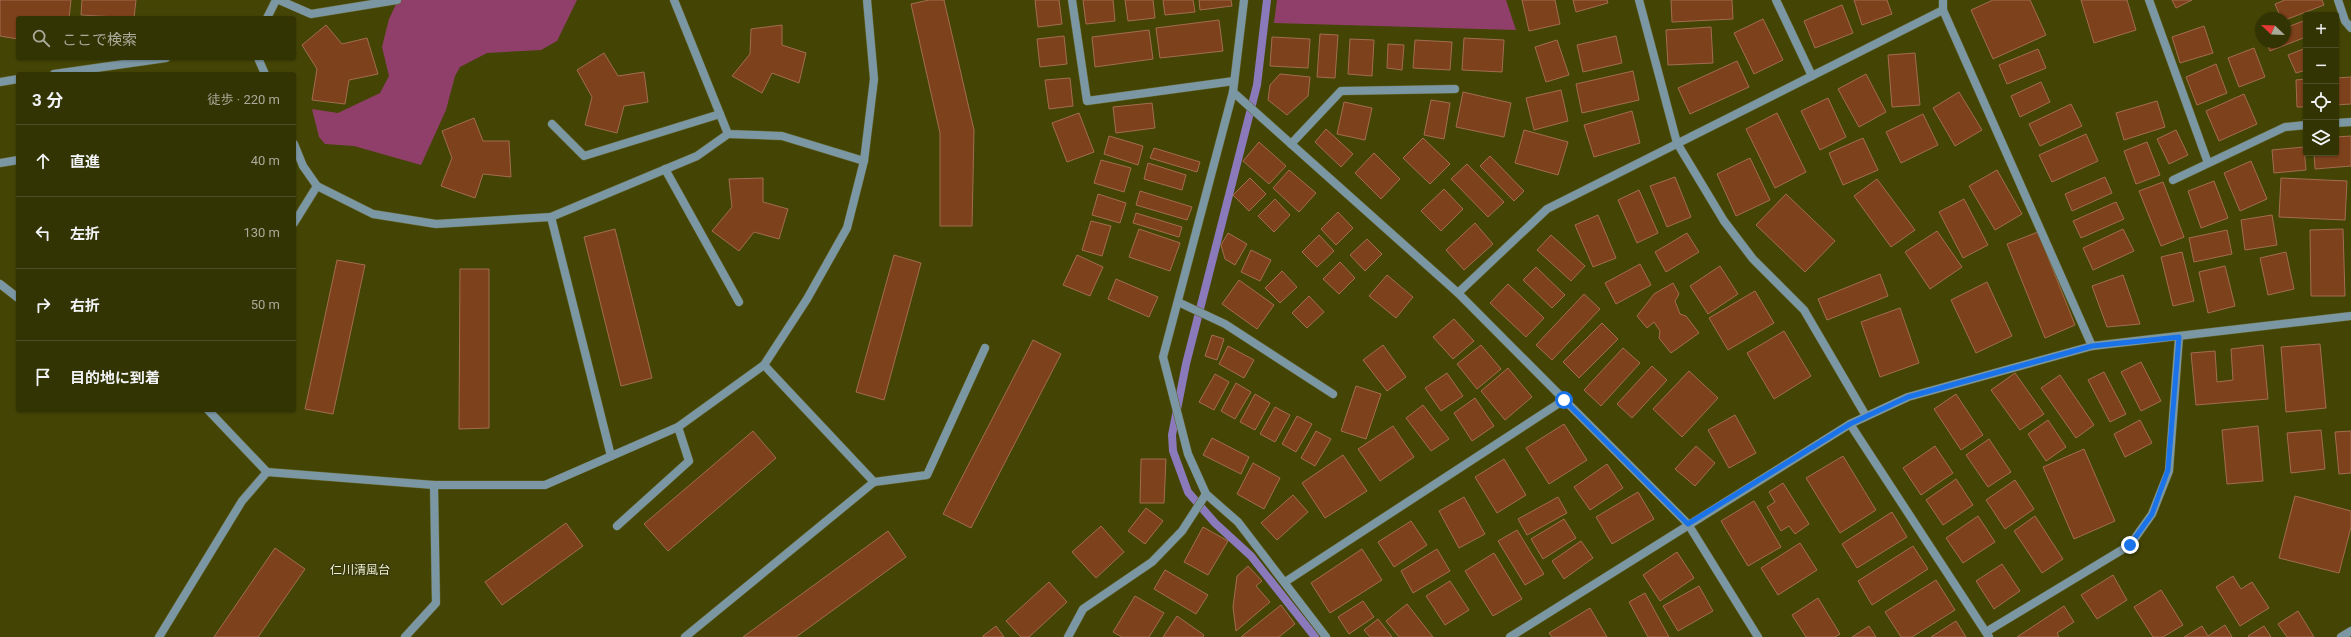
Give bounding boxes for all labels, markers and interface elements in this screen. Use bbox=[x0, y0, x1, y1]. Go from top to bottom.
north arrow bbox=[2255, 12, 2291, 48]
map controls bbox=[2303, 12, 2339, 156]
button: + bbox=[2303, 12, 2339, 48]
search box bbox=[16, 16, 296, 60]
icon: search bbox=[30, 27, 52, 49]
text: ここで検索 bbox=[62, 31, 137, 49]
button: − bbox=[2303, 48, 2339, 84]
button: locate bbox=[2303, 84, 2339, 120]
text: 3 分 bbox=[32, 90, 63, 110]
text: 徒歩 · 220 m bbox=[208, 92, 280, 107]
button: layers bbox=[2303, 120, 2339, 156]
icon: ahead bbox=[32, 150, 54, 172]
text: 直進 bbox=[70, 153, 100, 171]
text: 40 m bbox=[251, 153, 280, 168]
icon: left bbox=[32, 222, 54, 244]
text: 左折 bbox=[70, 225, 100, 243]
text: 130 m bbox=[243, 225, 280, 240]
icon: right bbox=[32, 294, 54, 316]
text: 右折 bbox=[70, 297, 100, 315]
text: 50 m bbox=[251, 297, 280, 312]
icon: arrive bbox=[32, 366, 54, 388]
text: 目的地に到着 bbox=[70, 369, 160, 387]
route start bbox=[1555, 391, 1573, 409]
route end bbox=[2121, 536, 2139, 554]
district label: 仁川清風台 bbox=[330, 563, 390, 577]

